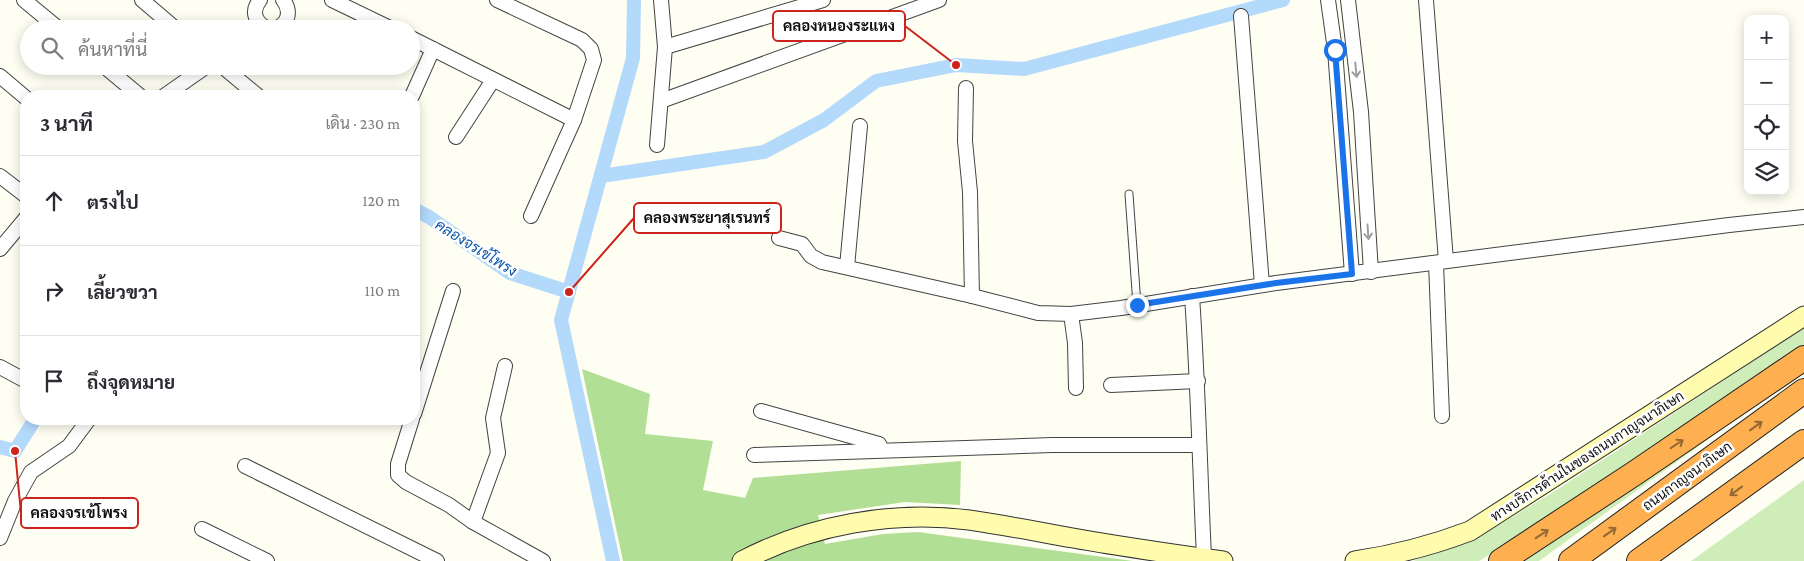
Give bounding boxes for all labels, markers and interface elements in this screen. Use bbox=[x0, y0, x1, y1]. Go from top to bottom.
callout: คลองหนองระแหง bbox=[773, 11, 905, 41]
map controls bbox=[1744, 15, 1789, 195]
button: + bbox=[1744, 15, 1789, 60]
text: คลองหนองระแหง bbox=[783, 18, 895, 34]
search box bbox=[20, 20, 420, 75]
icon: search bbox=[38, 34, 66, 62]
text: ค้นหาที่นี่ bbox=[78, 39, 147, 60]
route start bbox=[1324, 39, 1347, 62]
button: − bbox=[1744, 60, 1789, 105]
one-way arrow bbox=[1351, 62, 1361, 78]
button: locate bbox=[1744, 105, 1789, 150]
text: 3 นาที bbox=[40, 112, 93, 136]
text: เดิน · 230 m bbox=[325, 115, 400, 132]
button: layers bbox=[1744, 150, 1789, 195]
icon: ahead bbox=[40, 187, 68, 215]
text: ตรงไป bbox=[87, 192, 139, 213]
text: 120 m bbox=[362, 192, 400, 209]
callout: คลองพระยาสุเรนทร์ bbox=[634, 203, 781, 233]
text: คลองพระยาสุเรนทร์ bbox=[644, 208, 772, 229]
water label: คลองจรเข้โพรง bbox=[432, 215, 521, 280]
one-way arrow bbox=[1364, 224, 1373, 240]
icon: right bbox=[40, 277, 68, 305]
text: เลี้ยวขวา bbox=[87, 282, 158, 303]
text: 110 m bbox=[364, 282, 400, 299]
route end bbox=[1126, 294, 1149, 317]
icon: arrive bbox=[40, 367, 68, 395]
text: ถึงจุดหมาย bbox=[87, 372, 175, 393]
street label: ทางบริการด้านในของถนนกาญจนาภิเษก bbox=[1487, 387, 1687, 525]
one-way arrow bbox=[1749, 421, 1763, 431]
street label: ถนนกาญจนาภิเษก bbox=[1639, 438, 1735, 514]
one-way arrow bbox=[1670, 439, 1684, 449]
one-way arrow bbox=[1729, 486, 1743, 496]
callout: คลองจรเข้โพรง bbox=[21, 498, 138, 528]
text: คลองจรเข้โพรง bbox=[31, 502, 127, 521]
one-way arrow bbox=[1603, 527, 1617, 537]
one-way arrow bbox=[1535, 529, 1549, 539]

